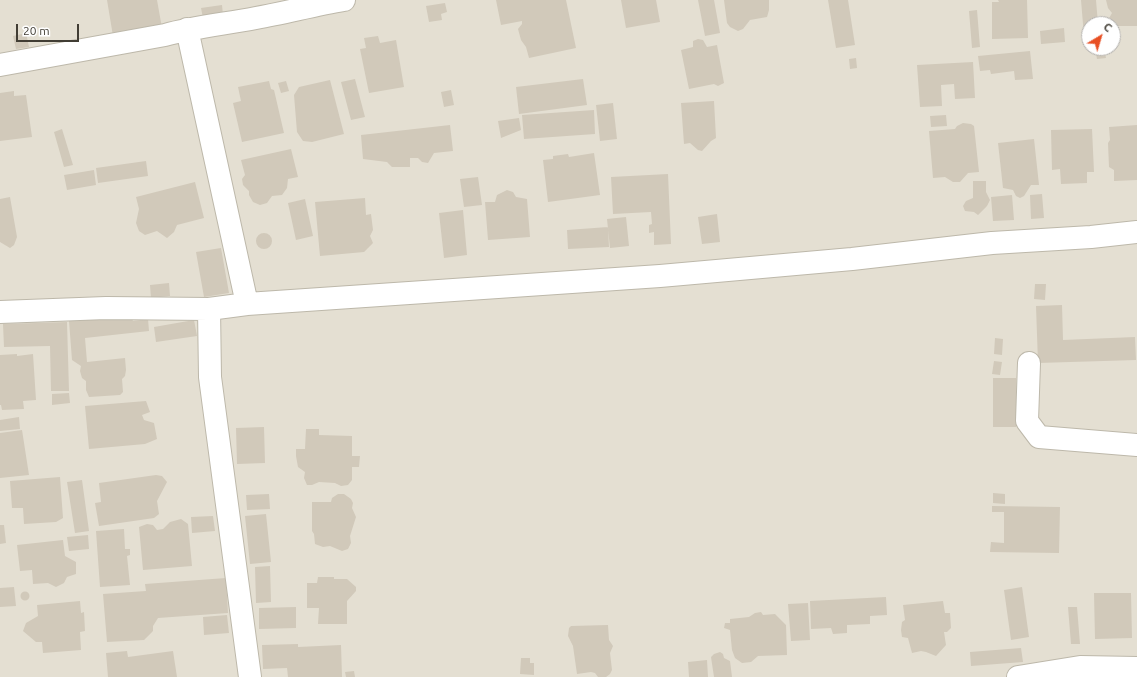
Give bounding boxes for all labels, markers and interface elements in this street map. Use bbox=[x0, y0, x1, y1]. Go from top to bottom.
scale bar bbox=[18, 16, 81, 42]
north arrow bbox=[1081, 16, 1121, 56]
text: С bbox=[1101, 20, 1114, 34]
text: 20 m bbox=[23, 24, 50, 37]

